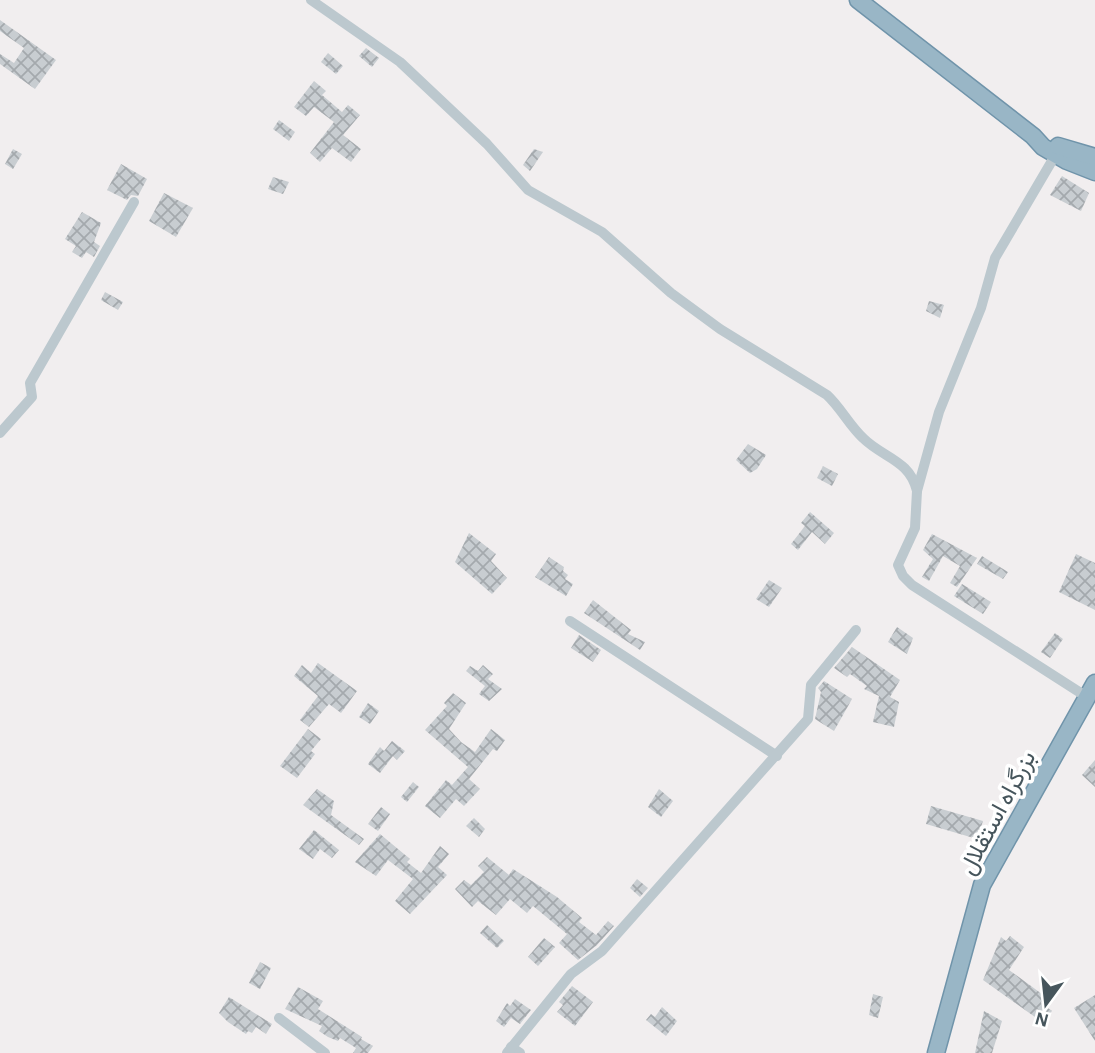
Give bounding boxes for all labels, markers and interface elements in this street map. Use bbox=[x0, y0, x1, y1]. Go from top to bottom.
street label: بزرگراه استقلال bbox=[955, 747, 1042, 880]
north arrow bbox=[1011, 969, 1081, 1039]
text: N bbox=[1033, 1008, 1051, 1030]

